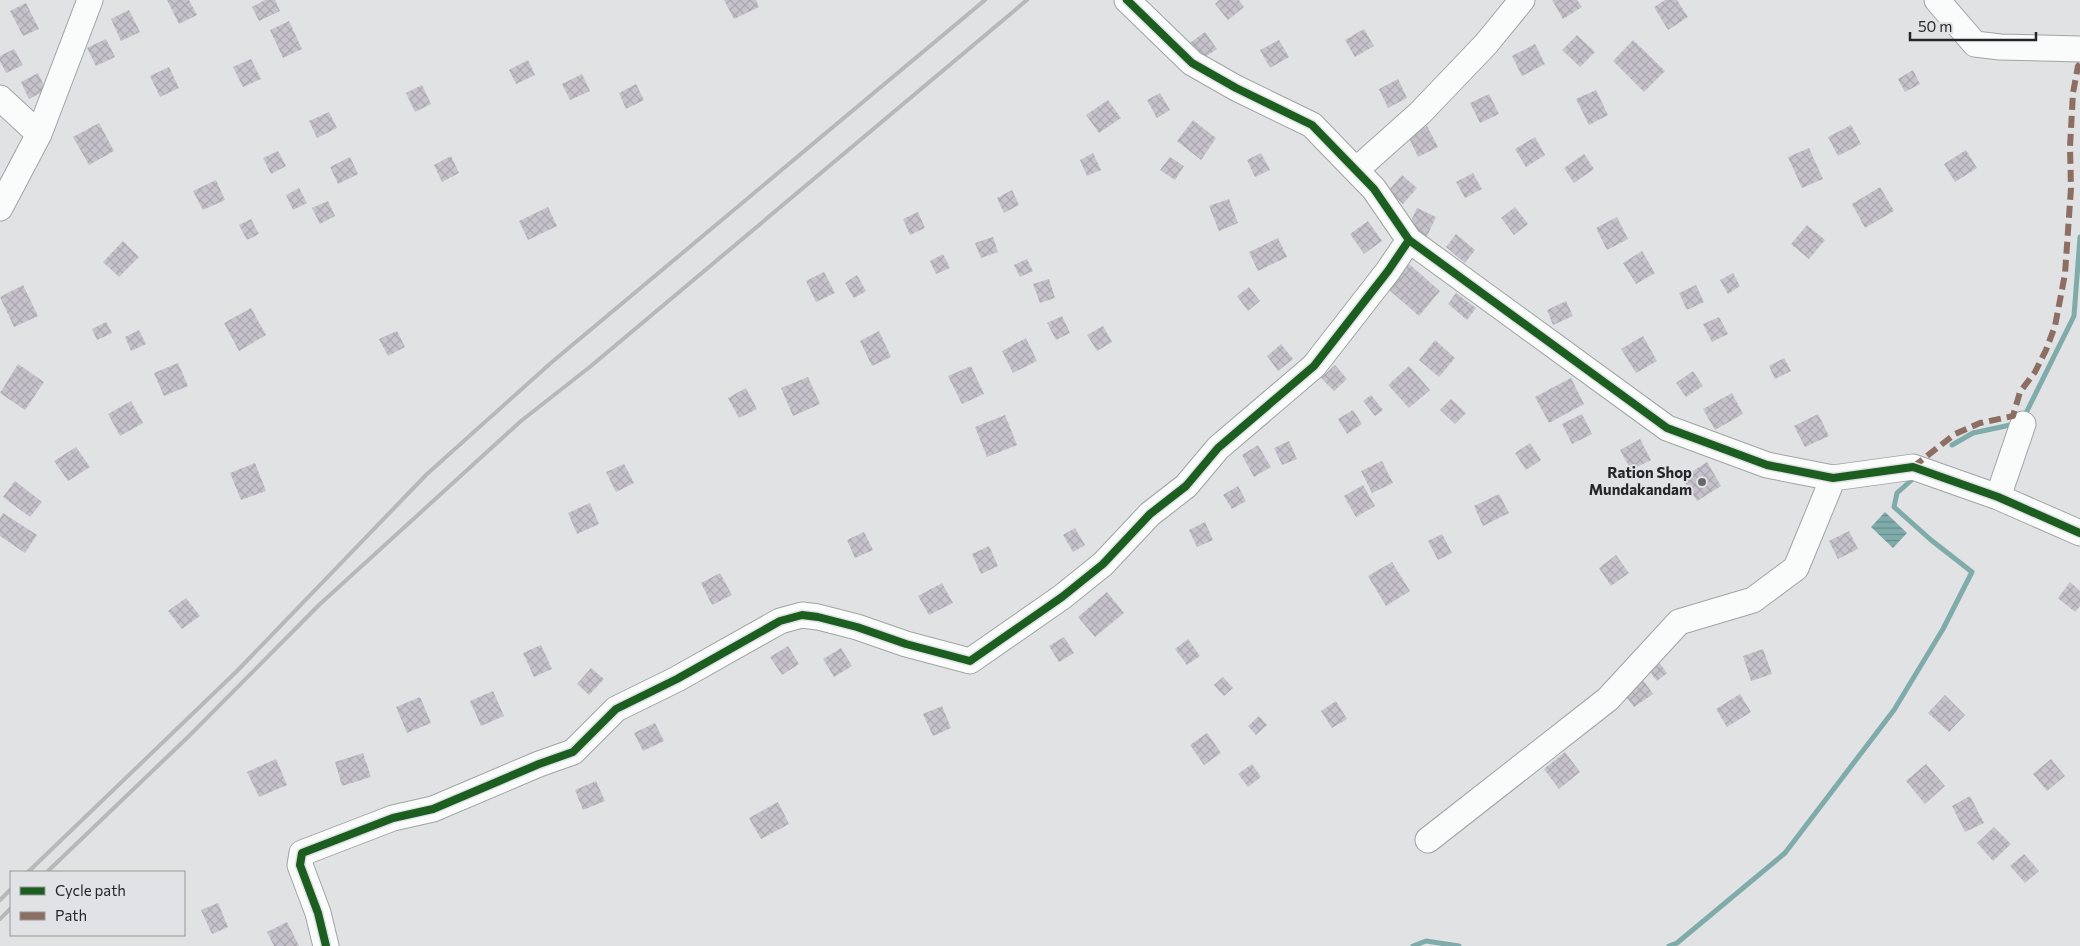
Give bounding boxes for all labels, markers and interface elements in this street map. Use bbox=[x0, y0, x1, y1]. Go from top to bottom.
scale bar bbox=[1910, 10, 2036, 42]
text: 50 m bbox=[1918, 17, 1952, 35]
place label: Ration Shop Mundakandam bbox=[1589, 463, 1692, 498]
marker: Ration Shop Mundakandam bbox=[1696, 476, 1708, 488]
legend bbox=[10, 871, 185, 936]
text: Cycle path bbox=[55, 881, 126, 899]
text: Path bbox=[55, 906, 87, 924]

